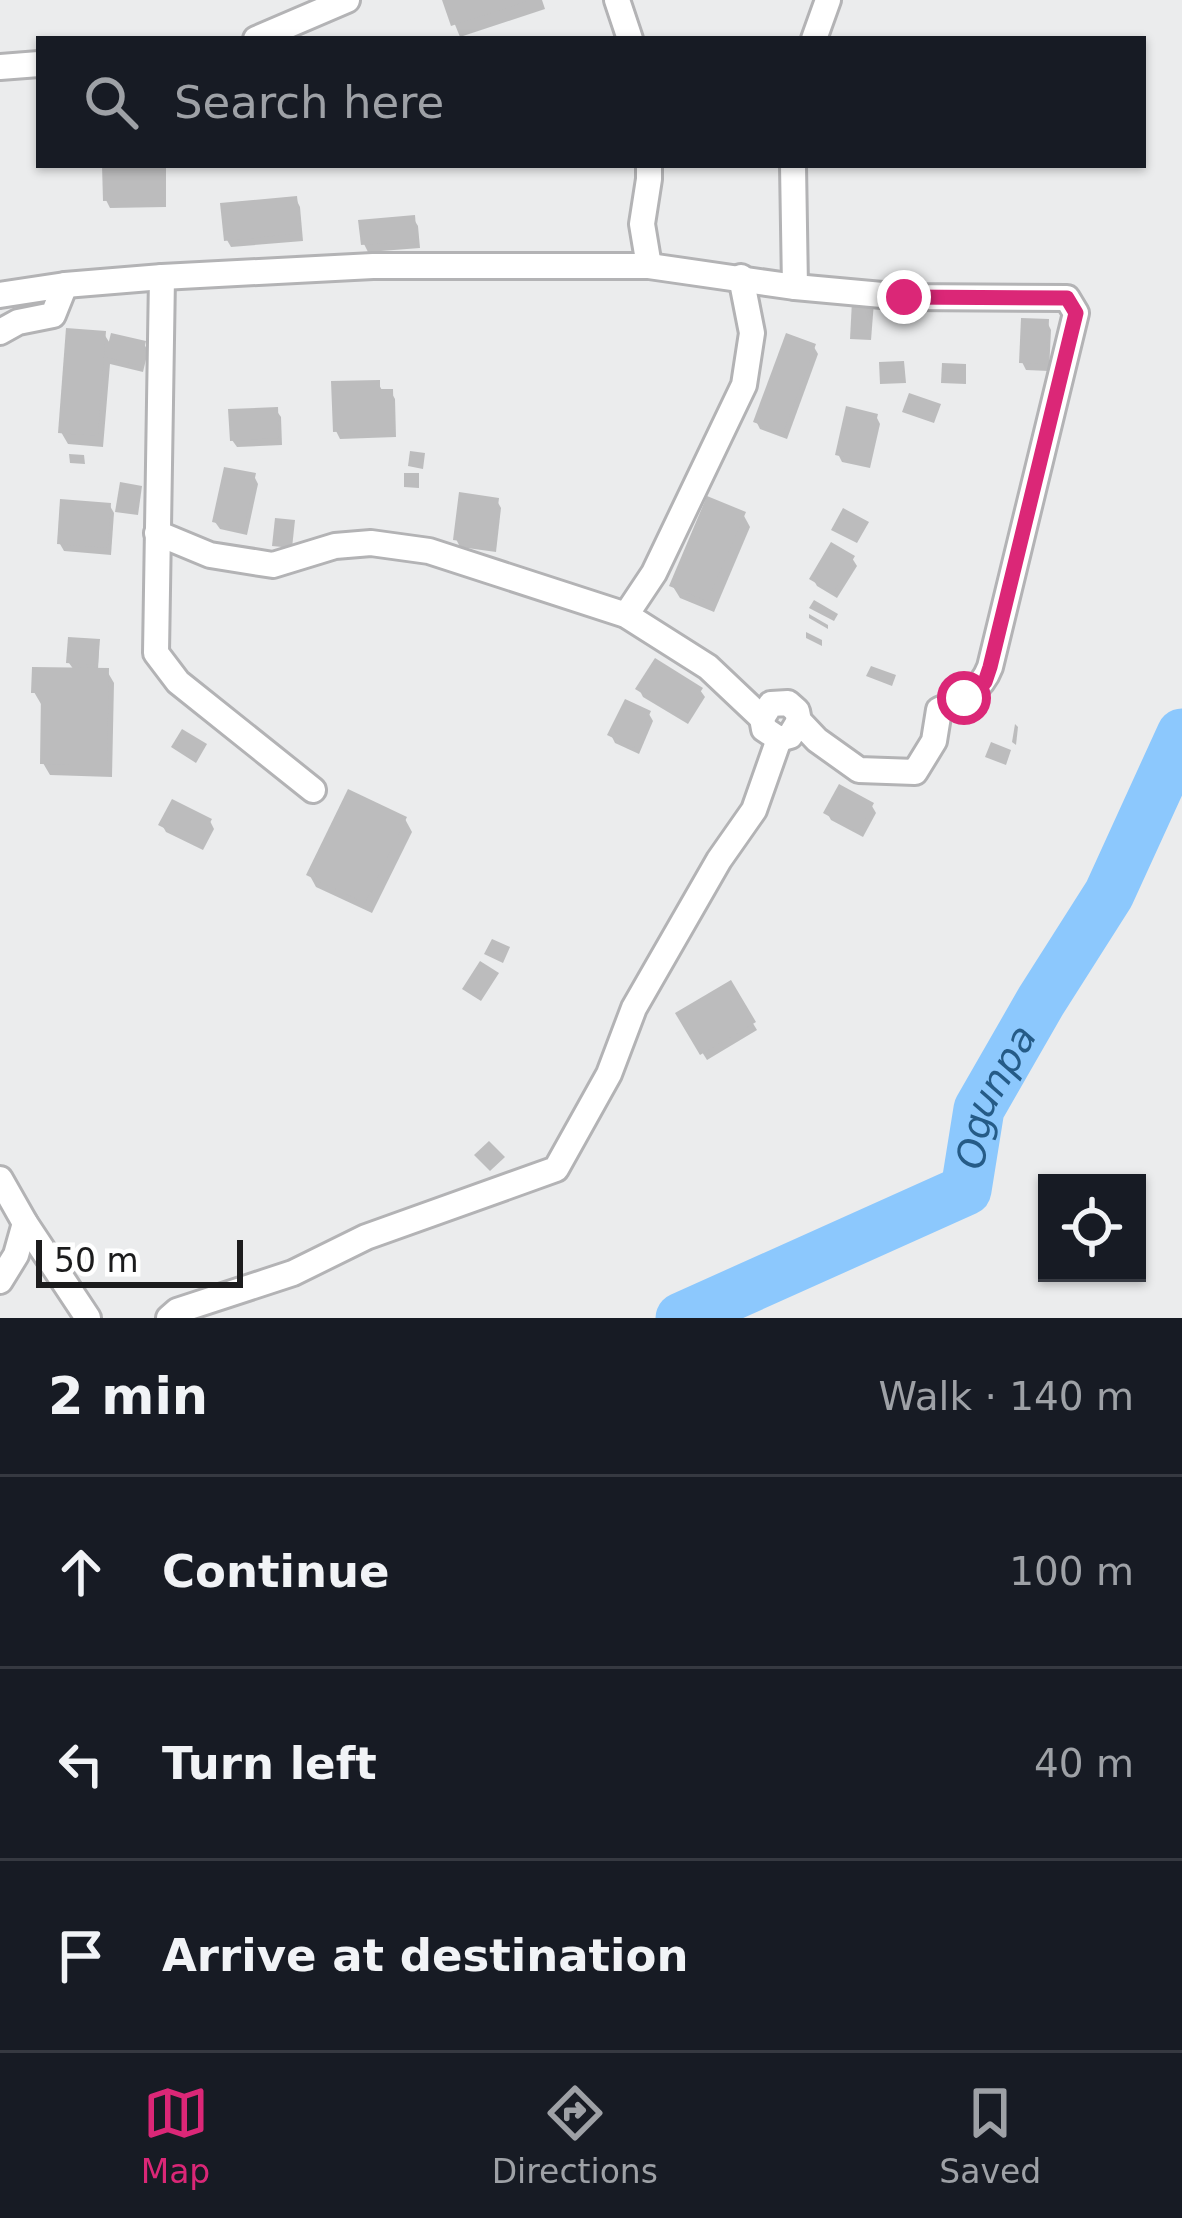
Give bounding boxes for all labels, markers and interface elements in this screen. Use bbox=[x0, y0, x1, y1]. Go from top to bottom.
search box bbox=[36, 36, 1146, 168]
icon: search bbox=[78, 69, 144, 135]
text: Search here bbox=[174, 76, 444, 129]
route end bbox=[877, 270, 931, 324]
route start bbox=[937, 671, 991, 725]
water label: Ogunpa bbox=[948, 1017, 1045, 1172]
map controls bbox=[1038, 1174, 1146, 1282]
button: locate bbox=[1038, 1174, 1146, 1282]
scale bar bbox=[36, 1234, 243, 1287]
text: 50 m bbox=[54, 1241, 139, 1280]
text: 2 min bbox=[48, 1367, 208, 1426]
text: Walk · 140 m bbox=[879, 1374, 1134, 1419]
icon: ahead bbox=[48, 1539, 114, 1605]
text: Continue bbox=[162, 1545, 390, 1598]
text: 100 m bbox=[1009, 1549, 1134, 1594]
icon: left bbox=[48, 1731, 114, 1797]
text: Turn left bbox=[162, 1737, 377, 1790]
text: 40 m bbox=[1034, 1741, 1134, 1786]
icon: arrive bbox=[48, 1923, 114, 1989]
text: Arrive at destination bbox=[162, 1929, 688, 1982]
tab: Map bbox=[141, 2080, 210, 2191]
tab: Directions bbox=[492, 2080, 658, 2191]
tab: Saved bbox=[939, 2080, 1041, 2191]

